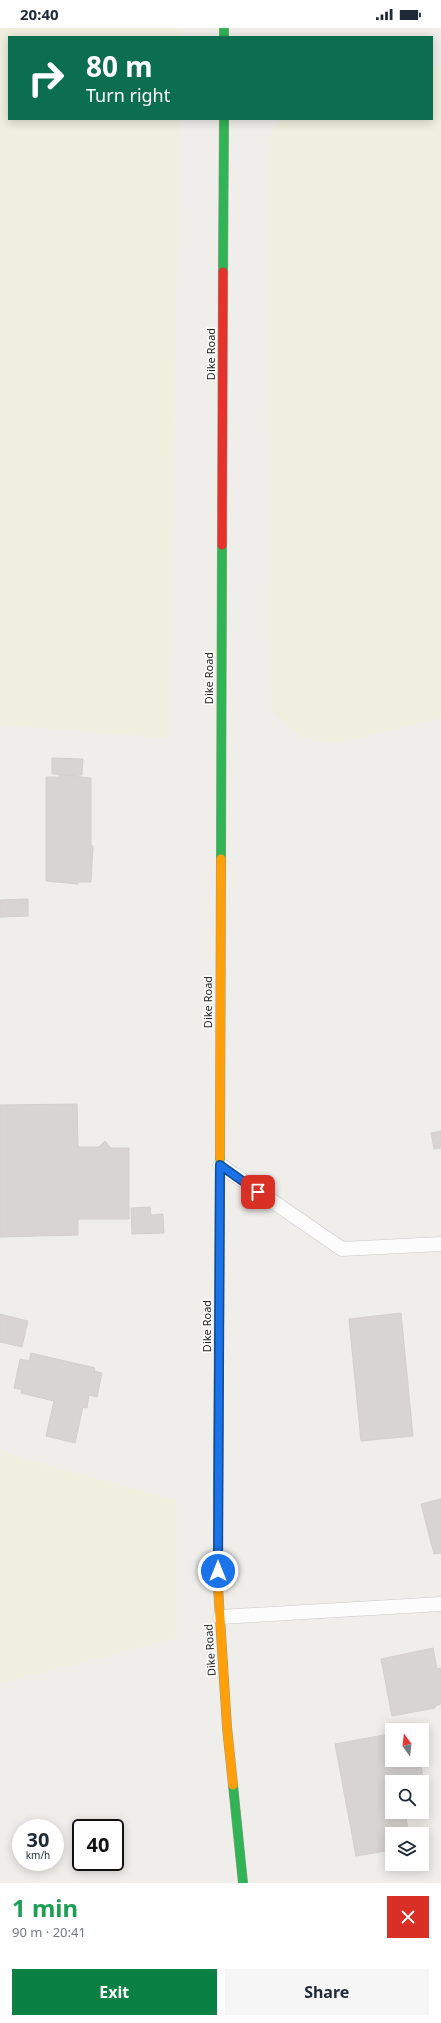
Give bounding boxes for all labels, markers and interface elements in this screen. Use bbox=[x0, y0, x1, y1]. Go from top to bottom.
text: 20:40 bbox=[20, 4, 59, 24]
text: 80 m bbox=[86, 47, 153, 85]
icon: right bbox=[20, 52, 72, 104]
text: Turn right bbox=[86, 83, 170, 107]
street label: Dike Road bbox=[203, 328, 218, 380]
street label: Dike Road bbox=[201, 652, 216, 704]
street label: Dike Road bbox=[200, 976, 215, 1028]
pin bbox=[241, 1175, 275, 1209]
icon: arrive bbox=[247, 1181, 269, 1203]
street label: Dike Road bbox=[199, 1300, 214, 1352]
position arrow bbox=[197, 1550, 239, 1592]
street label: Dike Road bbox=[200, 1623, 219, 1677]
north arrow bbox=[385, 1723, 429, 1767]
map controls bbox=[385, 1723, 429, 1871]
button: search bbox=[385, 1775, 429, 1819]
speed limit sign: 40 bbox=[72, 1819, 124, 1871]
text: 30 bbox=[27, 1826, 49, 1853]
button: layers bbox=[385, 1827, 429, 1871]
text: km/h bbox=[26, 1848, 50, 1862]
text: 1 min bbox=[12, 1891, 78, 1924]
button: close bbox=[387, 1896, 429, 1938]
text: 90 m · 20:41 bbox=[12, 1923, 86, 1941]
button: Exit bbox=[12, 1969, 217, 2015]
button: Share bbox=[225, 1969, 429, 2015]

